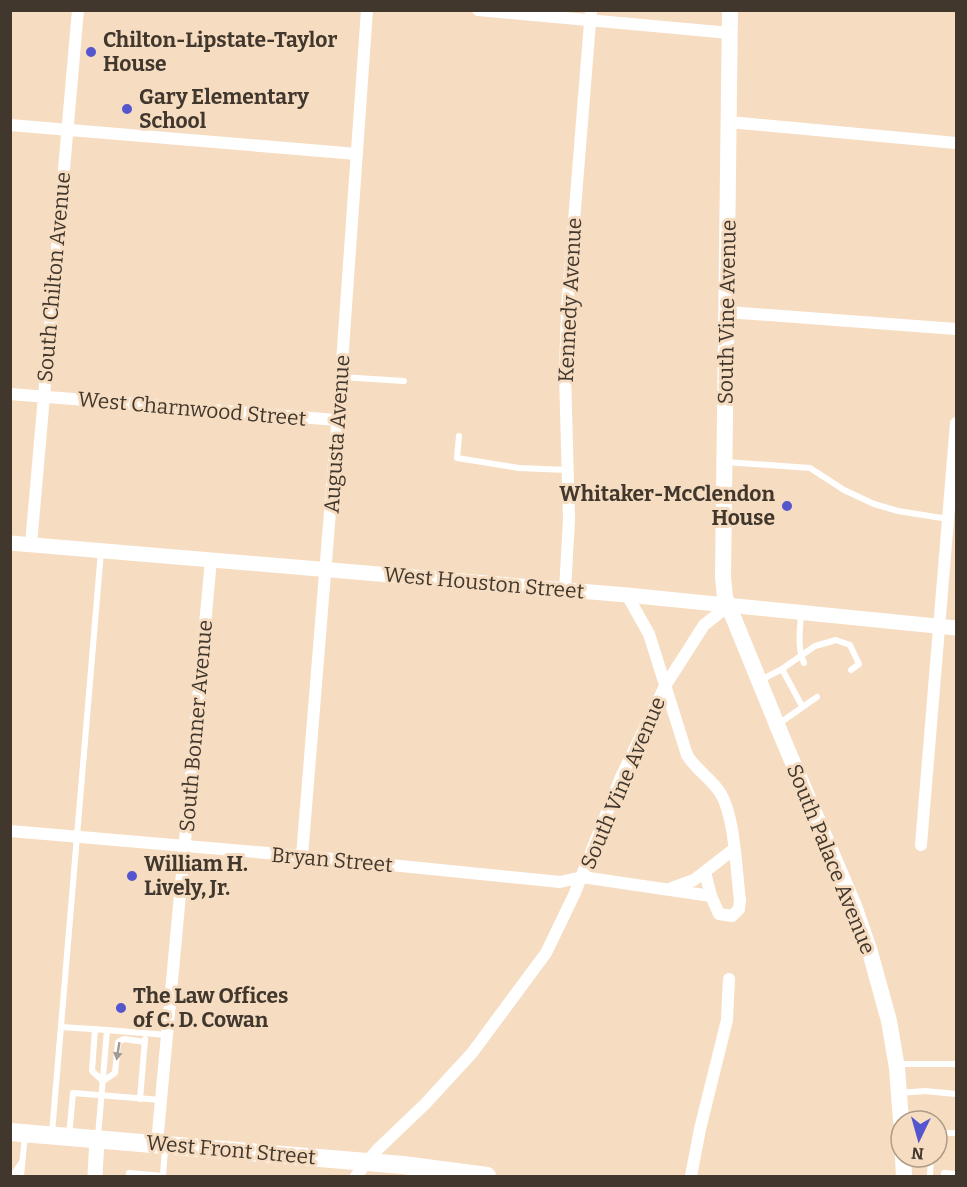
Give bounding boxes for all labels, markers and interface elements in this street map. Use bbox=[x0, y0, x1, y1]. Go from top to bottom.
place label: Chilton-Lipstate-Taylor House bbox=[103, 27, 337, 77]
marker: Chilton-Lipstate-Taylor House bbox=[84, 45, 98, 59]
place label: Gary Elementary School bbox=[139, 84, 309, 134]
marker: Gary Elementary School bbox=[120, 102, 134, 116]
street label: South Chilton Avenue bbox=[32, 171, 76, 383]
street label: Kennedy Avenue bbox=[553, 217, 587, 383]
street label: South Vine Avenue bbox=[712, 219, 742, 405]
street label: Augusta Avenue bbox=[318, 354, 356, 514]
street label: West Charnwood Street bbox=[77, 386, 308, 432]
place label: Whitaker-McClendon House bbox=[559, 481, 775, 531]
marker: Whitaker-McClendon House bbox=[780, 499, 794, 513]
street label: West Houston Street bbox=[383, 561, 586, 605]
street label: South Bonner Avenue bbox=[174, 619, 218, 833]
street label: South Vine Avenue bbox=[575, 693, 671, 873]
street label: South Palace Avenue bbox=[781, 760, 881, 958]
street label: Bryan Street bbox=[270, 842, 394, 878]
place label: William H. Lively, Jr. bbox=[144, 851, 248, 901]
marker: William H. Lively, Jr. bbox=[125, 869, 139, 883]
place label: The Law Offices of C. D. Cowan bbox=[133, 983, 288, 1033]
marker: The Law Offices of C. D. Cowan bbox=[114, 1001, 128, 1015]
one-way arrow bbox=[113, 1042, 122, 1061]
north arrow bbox=[889, 1109, 949, 1169]
street label: West Front Street bbox=[145, 1130, 317, 1170]
text: N bbox=[911, 1143, 925, 1163]

